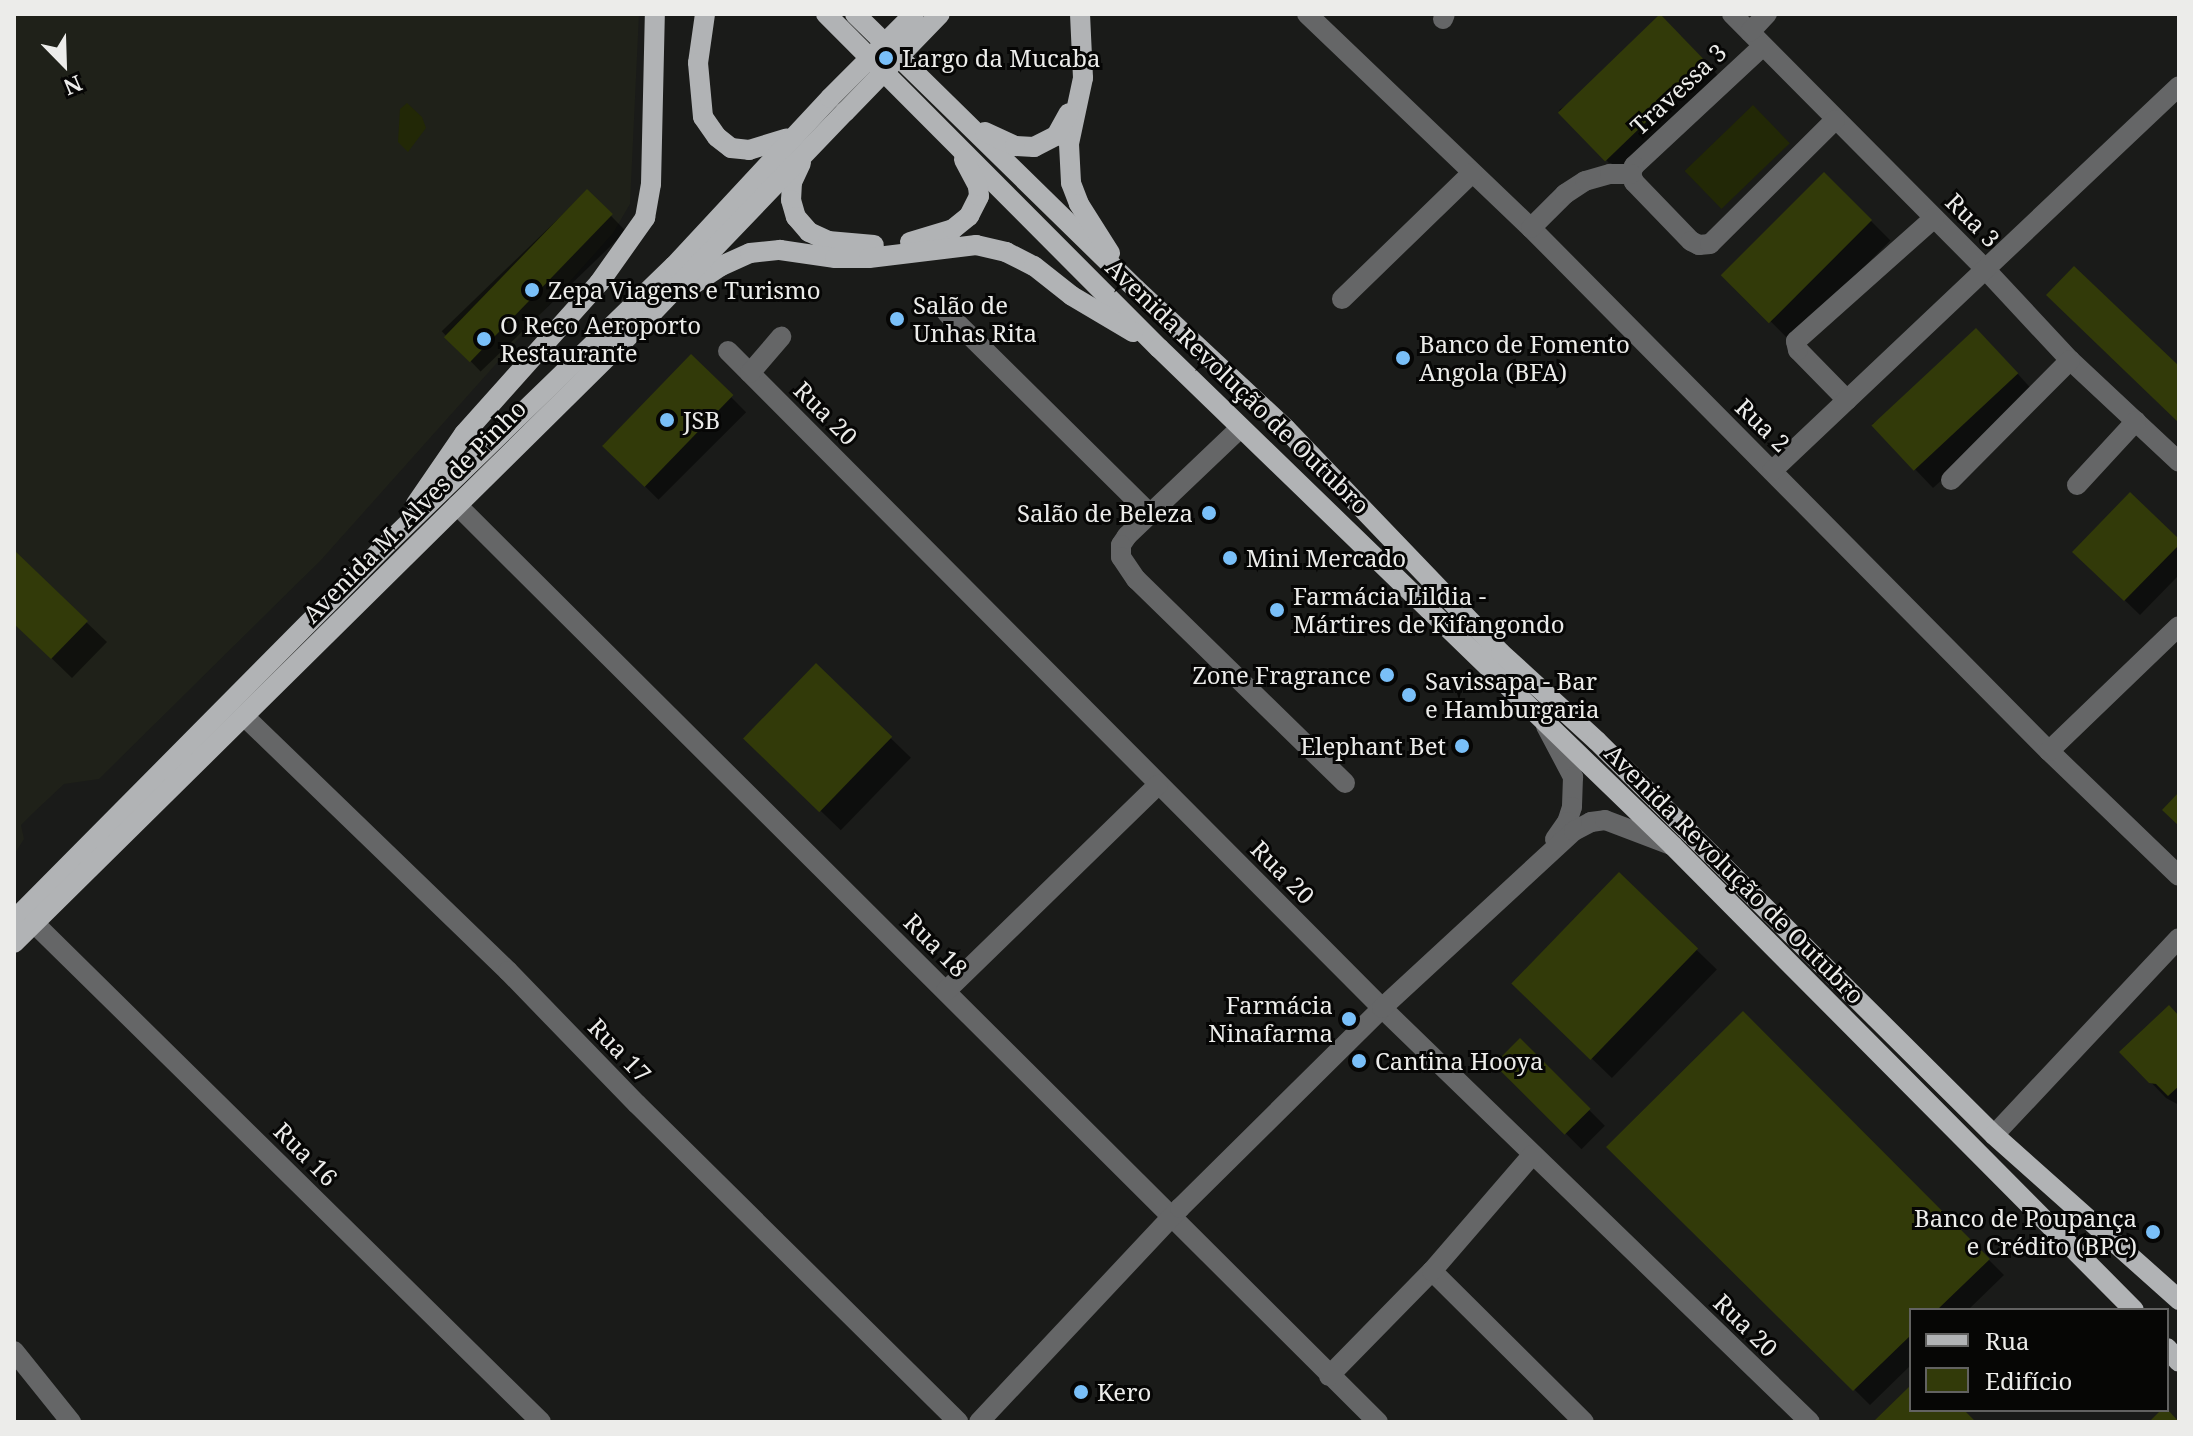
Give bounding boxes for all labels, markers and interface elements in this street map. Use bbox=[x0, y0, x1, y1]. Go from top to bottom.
north arrow bbox=[24, 24, 104, 104]
street label: Travessa 3 bbox=[1624, 37, 1732, 141]
place label: Largo da Mucaba bbox=[902, 44, 1101, 72]
marker: Largo da Mucaba bbox=[877, 49, 895, 67]
text: N bbox=[60, 69, 87, 103]
street label: Rua 3 bbox=[1940, 187, 2006, 253]
street label: Avenida Revolução de Outubro bbox=[1100, 252, 1376, 520]
place label: Zepa Viagens e Turismo bbox=[548, 276, 821, 304]
marker: Zepa Viagens e Turismo bbox=[523, 281, 541, 299]
place label: Salão de Unhas Rita bbox=[913, 291, 1037, 347]
marker: Salão de Unhas Rita bbox=[888, 310, 906, 328]
place label: O Reco Aeroporto Restaurante bbox=[500, 311, 701, 367]
marker: O Reco Aeroporto Restaurante bbox=[475, 330, 493, 348]
place label: Banco de Fomento Angola (BFA) bbox=[1419, 330, 1630, 386]
marker: Banco de Fomento Angola (BFA) bbox=[1394, 349, 1412, 367]
street label: Rua 20 bbox=[788, 375, 864, 451]
street label: Rua 2 bbox=[1730, 392, 1796, 458]
street label: Avenida M. Alves de Pinho bbox=[297, 394, 531, 628]
place label: JSB bbox=[683, 406, 720, 434]
marker: JSB bbox=[658, 411, 676, 429]
place label: Salão de Beleza bbox=[1017, 499, 1193, 527]
marker: Salão de Beleza bbox=[1200, 504, 1218, 522]
place label: Mini Mercado bbox=[1246, 544, 1406, 572]
marker: Mini Mercado bbox=[1221, 549, 1239, 567]
place label: Farmácia Lildia - Mártires de Kifangondo bbox=[1293, 582, 1565, 638]
marker: Farmácia Lildia - Mártires de Kifangondo bbox=[1268, 601, 1286, 619]
place label: Zone Fragrance bbox=[1193, 661, 1371, 689]
marker: Zone Fragrance bbox=[1378, 666, 1396, 684]
place label: Savissapa - Bar e Hamburgaria bbox=[1425, 667, 1600, 723]
marker: Savissapa - Bar e Hamburgaria bbox=[1400, 686, 1418, 704]
place label: Elephant Bet bbox=[1300, 732, 1446, 760]
marker: Elephant Bet bbox=[1453, 737, 1471, 755]
street label: Avenida Revolução de Outubro bbox=[1599, 738, 1871, 1010]
street label: Rua 20 bbox=[1245, 834, 1321, 910]
street label: Rua 18 bbox=[898, 907, 974, 983]
place label: Farmácia Ninafarma bbox=[1208, 991, 1333, 1047]
marker: Farmácia Ninafarma bbox=[1340, 1010, 1358, 1028]
street label: Rua 17 bbox=[583, 1012, 657, 1088]
place label: Cantina Hooya bbox=[1375, 1047, 1543, 1075]
marker: Cantina Hooya bbox=[1350, 1052, 1368, 1070]
street label: Rua 16 bbox=[268, 1116, 344, 1192]
place label: Banco de Poupança e Crédito (BPC) bbox=[1914, 1204, 2137, 1260]
marker: Banco de Poupança e Crédito (BPC) bbox=[2144, 1223, 2162, 1241]
street label: Rua 20 bbox=[1708, 1288, 1784, 1362]
legend bbox=[1909, 1308, 2169, 1412]
text: Rua bbox=[1985, 1324, 2030, 1357]
text: Edifício bbox=[1985, 1364, 2072, 1397]
place label: Kero bbox=[1097, 1378, 1151, 1406]
marker: Kero bbox=[1072, 1383, 1090, 1401]

